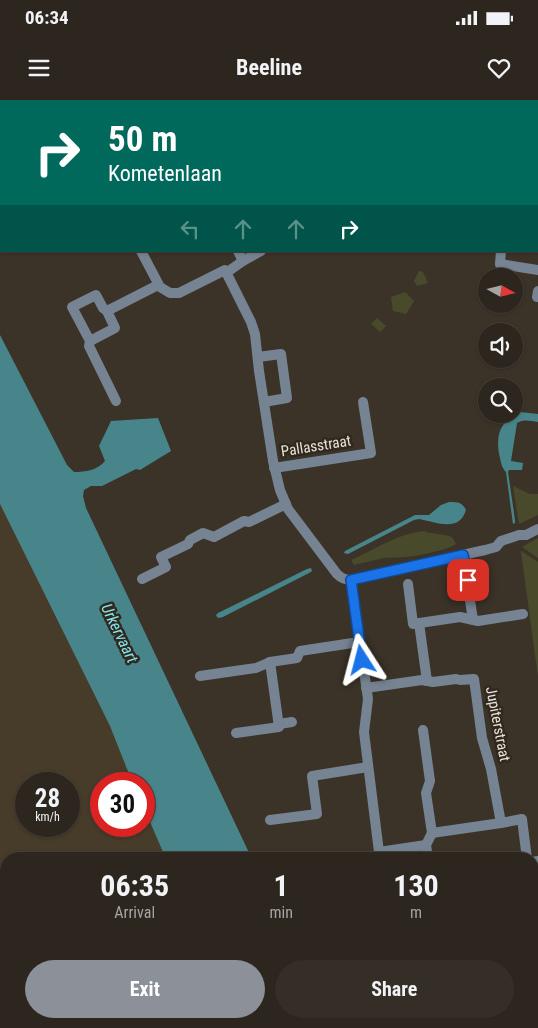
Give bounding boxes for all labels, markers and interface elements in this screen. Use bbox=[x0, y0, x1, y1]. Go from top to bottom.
text: 06:34 bbox=[25, 6, 69, 29]
icon: menu bbox=[25, 54, 53, 82]
icon: heart bbox=[485, 54, 513, 82]
text: Beeline bbox=[236, 55, 302, 80]
text: 50 m bbox=[108, 119, 177, 160]
icon: right bbox=[25, 120, 90, 185]
text: Kometenlaan bbox=[108, 161, 222, 186]
icon: left bbox=[176, 215, 204, 243]
icon: ahead bbox=[229, 215, 257, 243]
icon: ahead bbox=[282, 215, 310, 243]
icon: right bbox=[335, 215, 363, 243]
north arrow bbox=[478, 268, 522, 312]
map controls bbox=[478, 268, 523, 423]
button: sound bbox=[478, 323, 523, 368]
button: search bbox=[478, 378, 523, 423]
street label: Pallasstraat bbox=[280, 432, 352, 460]
pin bbox=[447, 559, 489, 601]
icon: arrive bbox=[454, 566, 482, 594]
water label: Urkervaart bbox=[97, 601, 142, 666]
position arrow bbox=[335, 633, 387, 685]
street label: Jupiterstraat bbox=[482, 685, 514, 763]
speed limit sign: 30 bbox=[90, 772, 155, 837]
text: 28 bbox=[35, 784, 60, 813]
text: km/h bbox=[35, 810, 60, 824]
text: 06:35 bbox=[100, 868, 169, 903]
text: 1 bbox=[274, 868, 289, 903]
text: 130 bbox=[393, 868, 439, 903]
text: Arrival bbox=[114, 903, 155, 922]
text: min bbox=[269, 903, 293, 922]
text: m bbox=[410, 903, 422, 922]
button: Exit bbox=[25, 960, 265, 1018]
button: Share bbox=[275, 960, 514, 1018]

